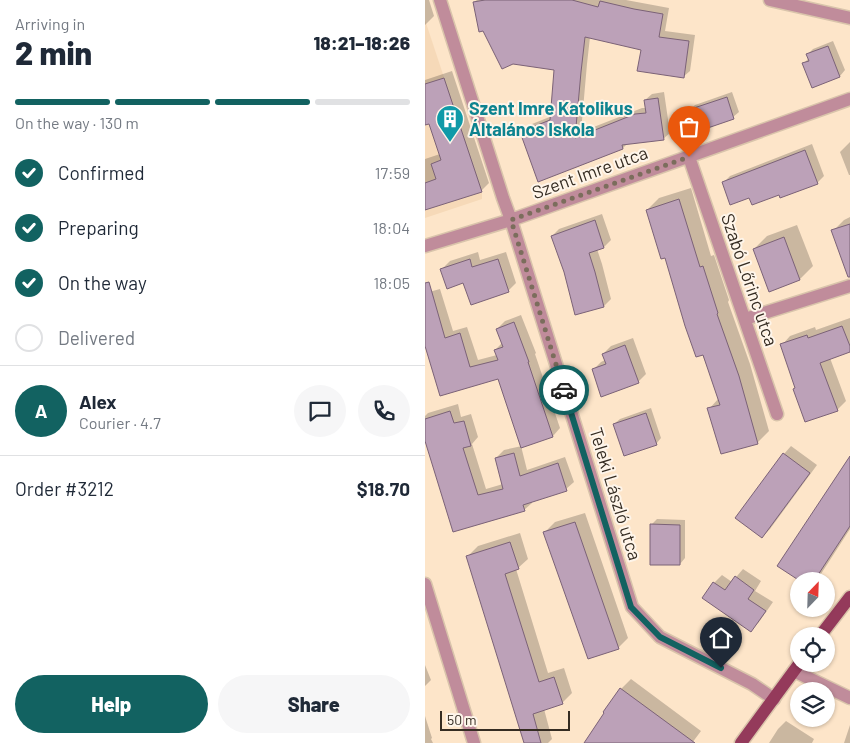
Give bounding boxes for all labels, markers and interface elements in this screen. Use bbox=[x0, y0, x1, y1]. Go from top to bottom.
text: Arriving in bbox=[15, 14, 85, 33]
text: 18:21–18:26 bbox=[314, 31, 410, 54]
text: 2 min bbox=[15, 33, 92, 71]
place label: Szent Imre Katolikus Általános Iskola bbox=[469, 97, 633, 140]
building icon: Szent Imre Katolikus Általános Iskola bbox=[435, 104, 465, 143]
pin bbox=[668, 106, 710, 157]
text: On the way · 130 m bbox=[15, 113, 139, 132]
icon: bag bbox=[675, 113, 703, 141]
street label: Szent Imre utca bbox=[529, 141, 651, 203]
icon: check bbox=[15, 159, 43, 187]
text: Confirmed bbox=[58, 161, 145, 184]
text: 17:59 bbox=[375, 163, 410, 182]
street label: Szabó Lőrinc utca bbox=[717, 211, 783, 349]
icon: check bbox=[15, 214, 43, 242]
text: Preparing bbox=[58, 216, 139, 239]
text: 18:04 bbox=[373, 218, 410, 237]
icon: check bbox=[15, 269, 43, 297]
text: On the way bbox=[58, 271, 147, 294]
text: 18:05 bbox=[373, 273, 410, 292]
text: Delivered bbox=[58, 326, 135, 349]
courier bbox=[539, 365, 589, 415]
icon: car bbox=[550, 376, 578, 404]
button: chat bbox=[294, 385, 346, 437]
button: phone bbox=[358, 385, 410, 437]
text: Alex bbox=[79, 390, 117, 413]
text: A bbox=[35, 399, 47, 422]
text: Courier · 4.7 bbox=[79, 413, 161, 432]
street label: Teleki László utca bbox=[585, 425, 647, 563]
text: Order #3212 bbox=[15, 477, 114, 500]
text: $18.70 bbox=[357, 477, 410, 500]
north arrow bbox=[790, 572, 835, 618]
map controls bbox=[790, 572, 835, 727]
pin bbox=[700, 617, 742, 668]
icon: home bbox=[707, 624, 735, 652]
button: locate bbox=[790, 627, 835, 672]
button: Help bbox=[15, 675, 208, 733]
button: Share bbox=[218, 675, 410, 733]
button: layers bbox=[790, 682, 835, 727]
scale bar bbox=[440, 708, 570, 731]
text: 50 m bbox=[447, 711, 476, 728]

